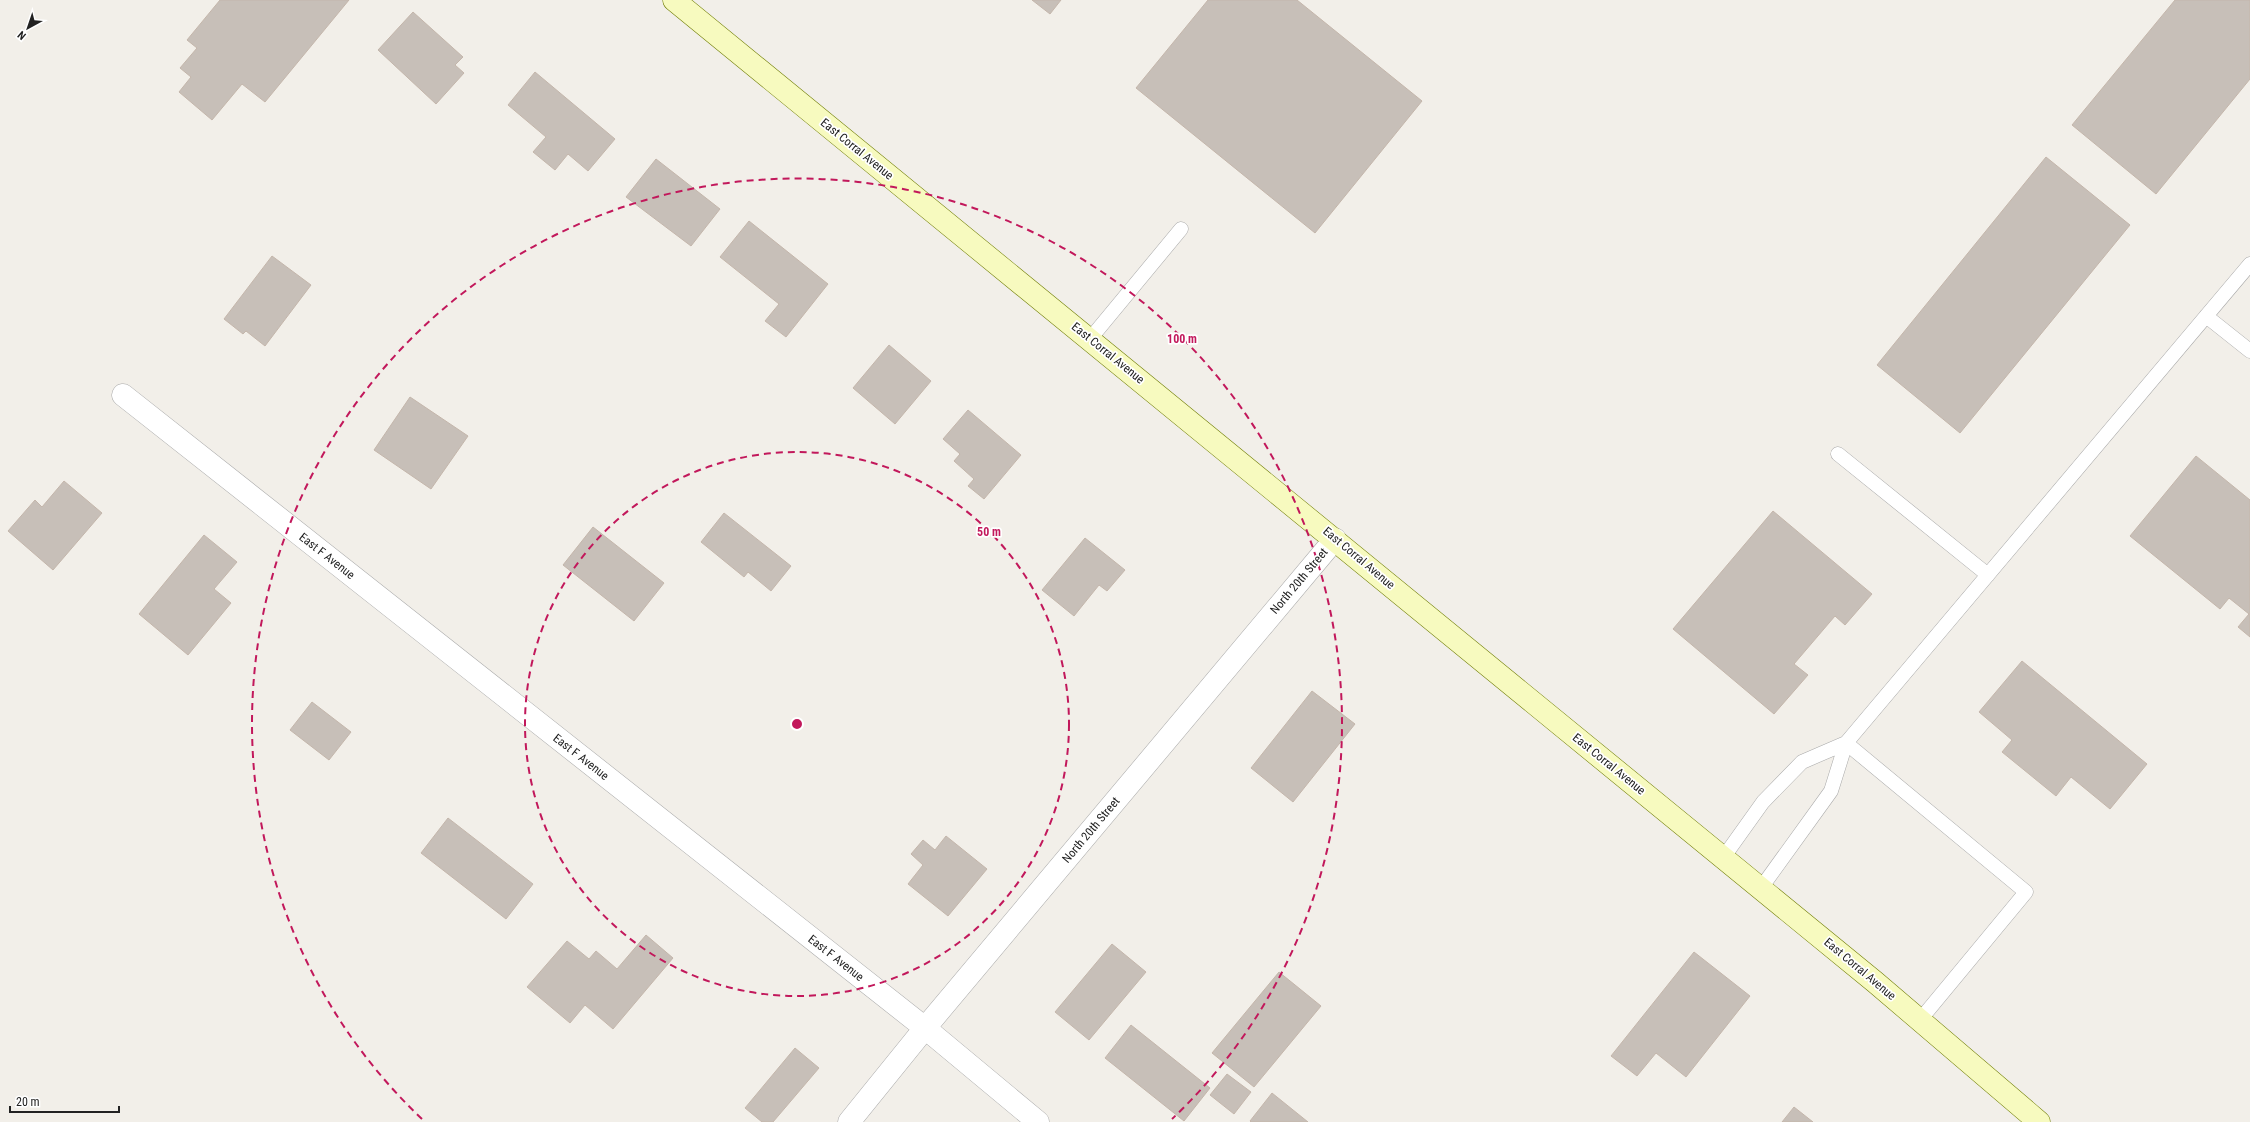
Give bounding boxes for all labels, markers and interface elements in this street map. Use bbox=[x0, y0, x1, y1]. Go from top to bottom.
north arrow bbox=[8, 8, 48, 48]
text: N bbox=[15, 28, 29, 42]
street label: East Corral Avenue bbox=[818, 115, 896, 183]
street label: East Corral Avenue bbox=[1069, 319, 1147, 387]
text: 100 m bbox=[1167, 332, 1197, 346]
street label: East Corral Avenue bbox=[1320, 524, 1398, 592]
text: 50 m bbox=[977, 525, 1001, 539]
street label: East F Avenue bbox=[296, 530, 358, 582]
street label: North 20th Street bbox=[1267, 545, 1331, 617]
centre of rings bbox=[790, 717, 804, 731]
street label: East Corral Avenue bbox=[1570, 730, 1648, 798]
street label: East F Avenue bbox=[550, 731, 612, 783]
street label: North 20th Street bbox=[1059, 794, 1123, 866]
street label: East F Avenue bbox=[805, 932, 867, 984]
street label: East Corral Avenue bbox=[1821, 935, 1899, 1003]
scale bar bbox=[10, 1088, 119, 1114]
text: 20 m bbox=[16, 1095, 40, 1109]

